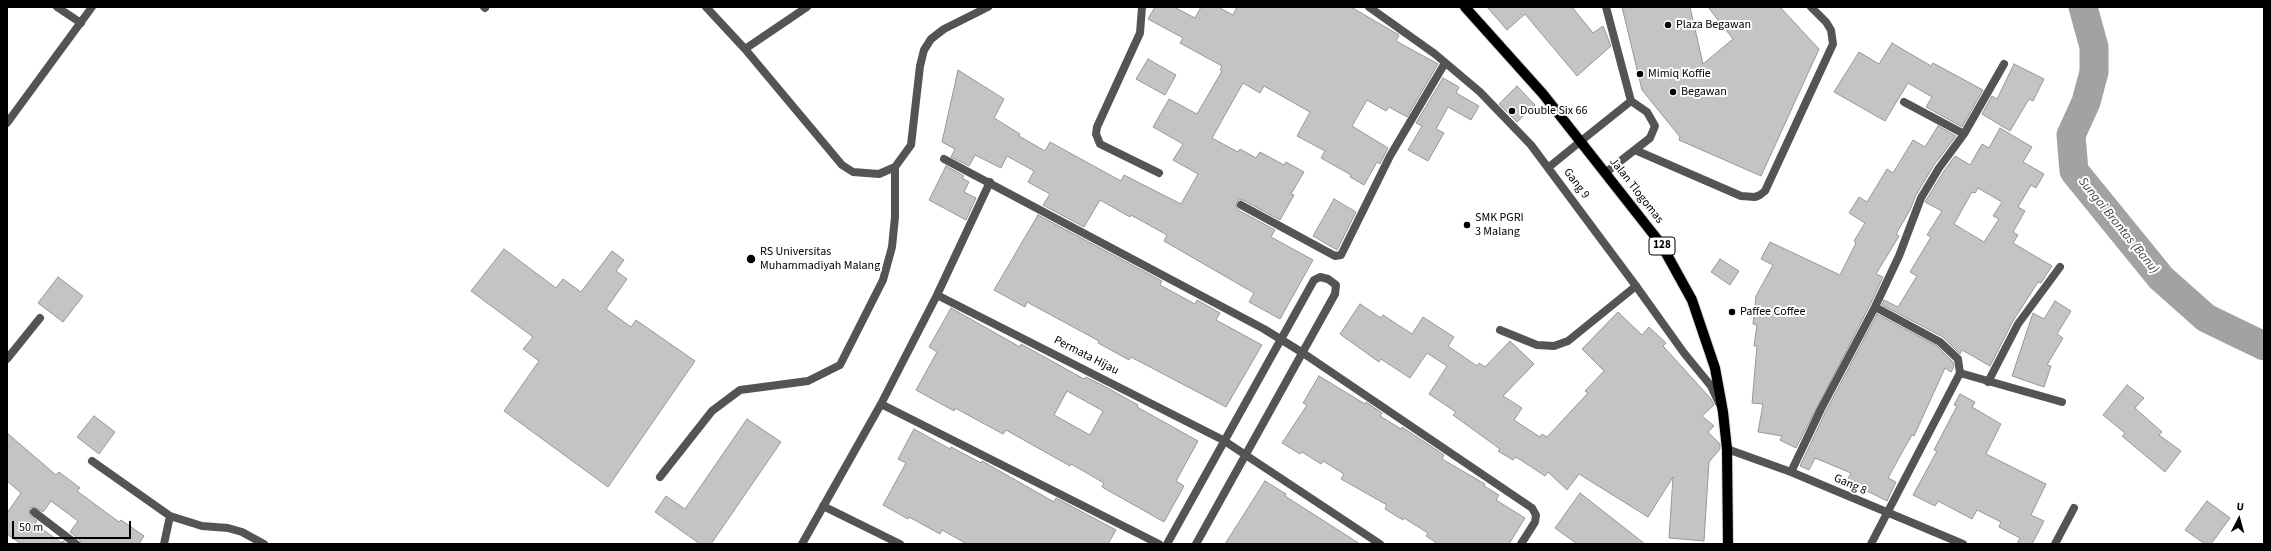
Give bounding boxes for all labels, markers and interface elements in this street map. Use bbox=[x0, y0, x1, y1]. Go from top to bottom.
place label: Plaza Begawan bbox=[1676, 18, 1751, 32]
marker: Plaza Begawan bbox=[1663, 20, 1673, 30]
place label: Mimiq Koffie bbox=[1648, 67, 1711, 81]
marker: Mimiq Koffie bbox=[1635, 69, 1645, 79]
place label: Begawan bbox=[1681, 85, 1727, 99]
marker: Begawan bbox=[1668, 87, 1678, 97]
place label: Double Six 66 bbox=[1520, 104, 1587, 118]
marker: Double Six 66 bbox=[1507, 106, 1517, 116]
street label: Jalan Tlogomas bbox=[1606, 155, 1666, 227]
street label: Gang 9 bbox=[1560, 166, 1592, 202]
water label: Sungai Brantas (Banu) bbox=[2074, 175, 2162, 277]
place label: SMK PGRI 3 Malang bbox=[1475, 211, 1524, 239]
marker: SMK PGRI 3 Malang bbox=[1462, 220, 1472, 230]
road number: 128 bbox=[1649, 237, 1675, 255]
place label: RS Universitas Muhammadiyah Malang bbox=[760, 245, 880, 273]
marker: RS Universitas Muhammadiyah Malang bbox=[745, 253, 757, 265]
place label: Paffee Coffee bbox=[1740, 305, 1805, 319]
marker: Paffee Coffee bbox=[1727, 307, 1737, 317]
street label: Permata Hijau bbox=[1051, 333, 1121, 379]
street label: Gang 8 bbox=[1831, 471, 1869, 499]
north arrow bbox=[2219, 499, 2259, 539]
text: U bbox=[2236, 499, 2245, 514]
scale bar bbox=[14, 513, 133, 539]
text: 50 m bbox=[19, 519, 43, 536]

